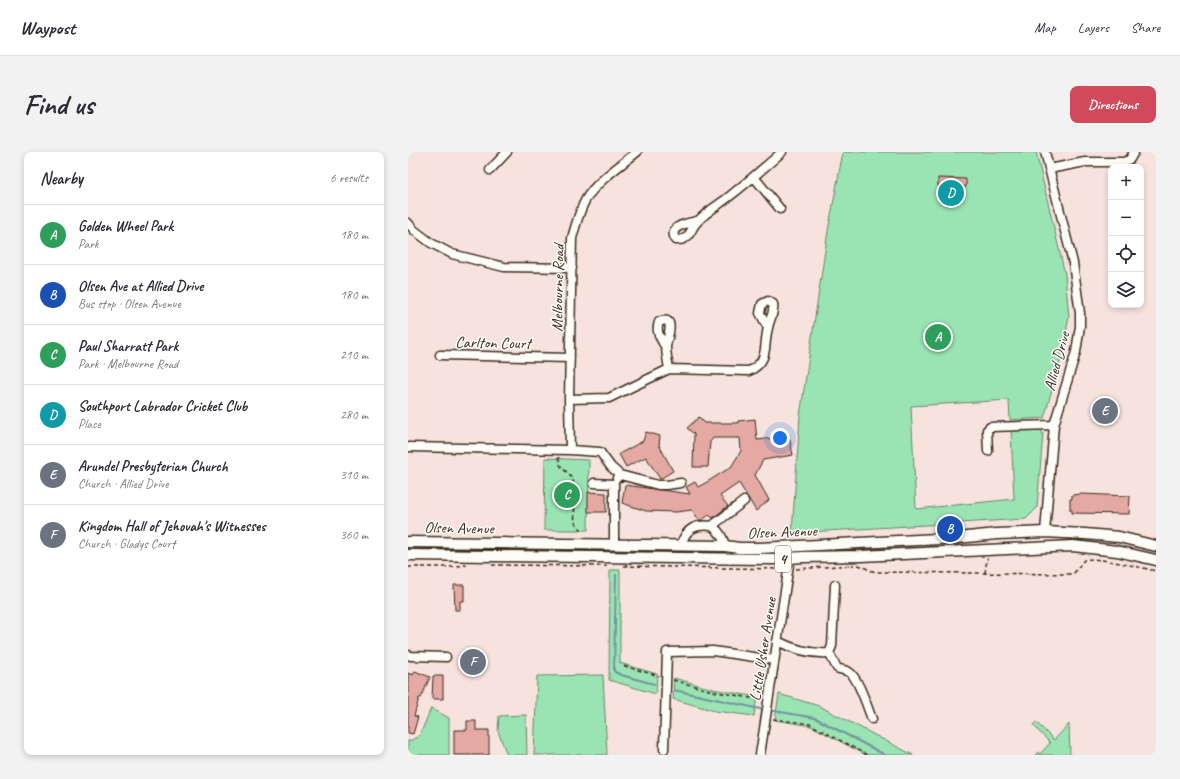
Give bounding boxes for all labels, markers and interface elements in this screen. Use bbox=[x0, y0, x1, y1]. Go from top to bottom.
text: Waypost bbox=[20, 16, 75, 40]
text: Map bbox=[1034, 19, 1056, 36]
text: Layers bbox=[1078, 19, 1109, 36]
text: Share bbox=[1131, 19, 1160, 36]
button: Directions bbox=[1070, 86, 1156, 123]
text: Find us bbox=[24, 87, 94, 122]
map controls bbox=[1108, 164, 1144, 308]
button: + bbox=[1108, 164, 1144, 200]
text: Nearby bbox=[40, 168, 83, 189]
text: 6 results bbox=[330, 170, 368, 186]
pin: D bbox=[938, 178, 964, 208]
button: − bbox=[1108, 200, 1144, 236]
text: Golden Wheel Park bbox=[78, 217, 173, 236]
text: A bbox=[50, 227, 56, 243]
text: 180 m bbox=[340, 227, 368, 243]
text: Park bbox=[78, 236, 99, 252]
button: locate bbox=[1108, 236, 1144, 272]
street label: Melbourne Road bbox=[547, 242, 569, 332]
button: layers bbox=[1108, 272, 1144, 308]
text: Olsen Ave at Allied Drive bbox=[78, 277, 203, 296]
text: B bbox=[50, 287, 56, 303]
text: 180 m bbox=[340, 287, 368, 303]
text: Bus stop · Olsen Avenue bbox=[78, 296, 181, 312]
pin: A bbox=[925, 322, 951, 352]
street label: Allied Drive bbox=[1039, 328, 1075, 393]
street label: Carlton Court bbox=[455, 332, 533, 354]
text: Paul Sharratt Park bbox=[78, 337, 178, 356]
text: C bbox=[50, 347, 56, 363]
text: 210 m bbox=[340, 347, 368, 363]
text: Park · Melbourne Road bbox=[78, 356, 178, 372]
pin: E bbox=[1092, 396, 1118, 426]
text: Southport Labrador Cricket Club bbox=[78, 397, 247, 416]
text: D bbox=[49, 407, 57, 423]
text: 280 m bbox=[340, 407, 368, 423]
text: Place bbox=[78, 416, 101, 432]
your location bbox=[770, 428, 790, 448]
text: Arundel Presbyterian Church bbox=[78, 457, 228, 476]
text: E bbox=[50, 467, 56, 483]
text: 310 m bbox=[340, 467, 368, 483]
text: Church · Allied Drive bbox=[78, 476, 168, 492]
pin: C bbox=[554, 480, 580, 510]
pin: B bbox=[937, 514, 963, 544]
text: Kingdom Hall of Jehovah's Witnesses bbox=[78, 517, 265, 536]
street label: Olsen Avenue bbox=[424, 517, 496, 539]
street label: Olsen Avenue bbox=[747, 521, 819, 543]
text: F bbox=[50, 527, 56, 543]
text: 360 m bbox=[340, 527, 368, 543]
text: Church · Gladys Court bbox=[78, 536, 175, 552]
road number: 4 bbox=[775, 546, 791, 572]
street label: Little Usher Avenue bbox=[745, 594, 781, 702]
pin: F bbox=[460, 647, 486, 677]

